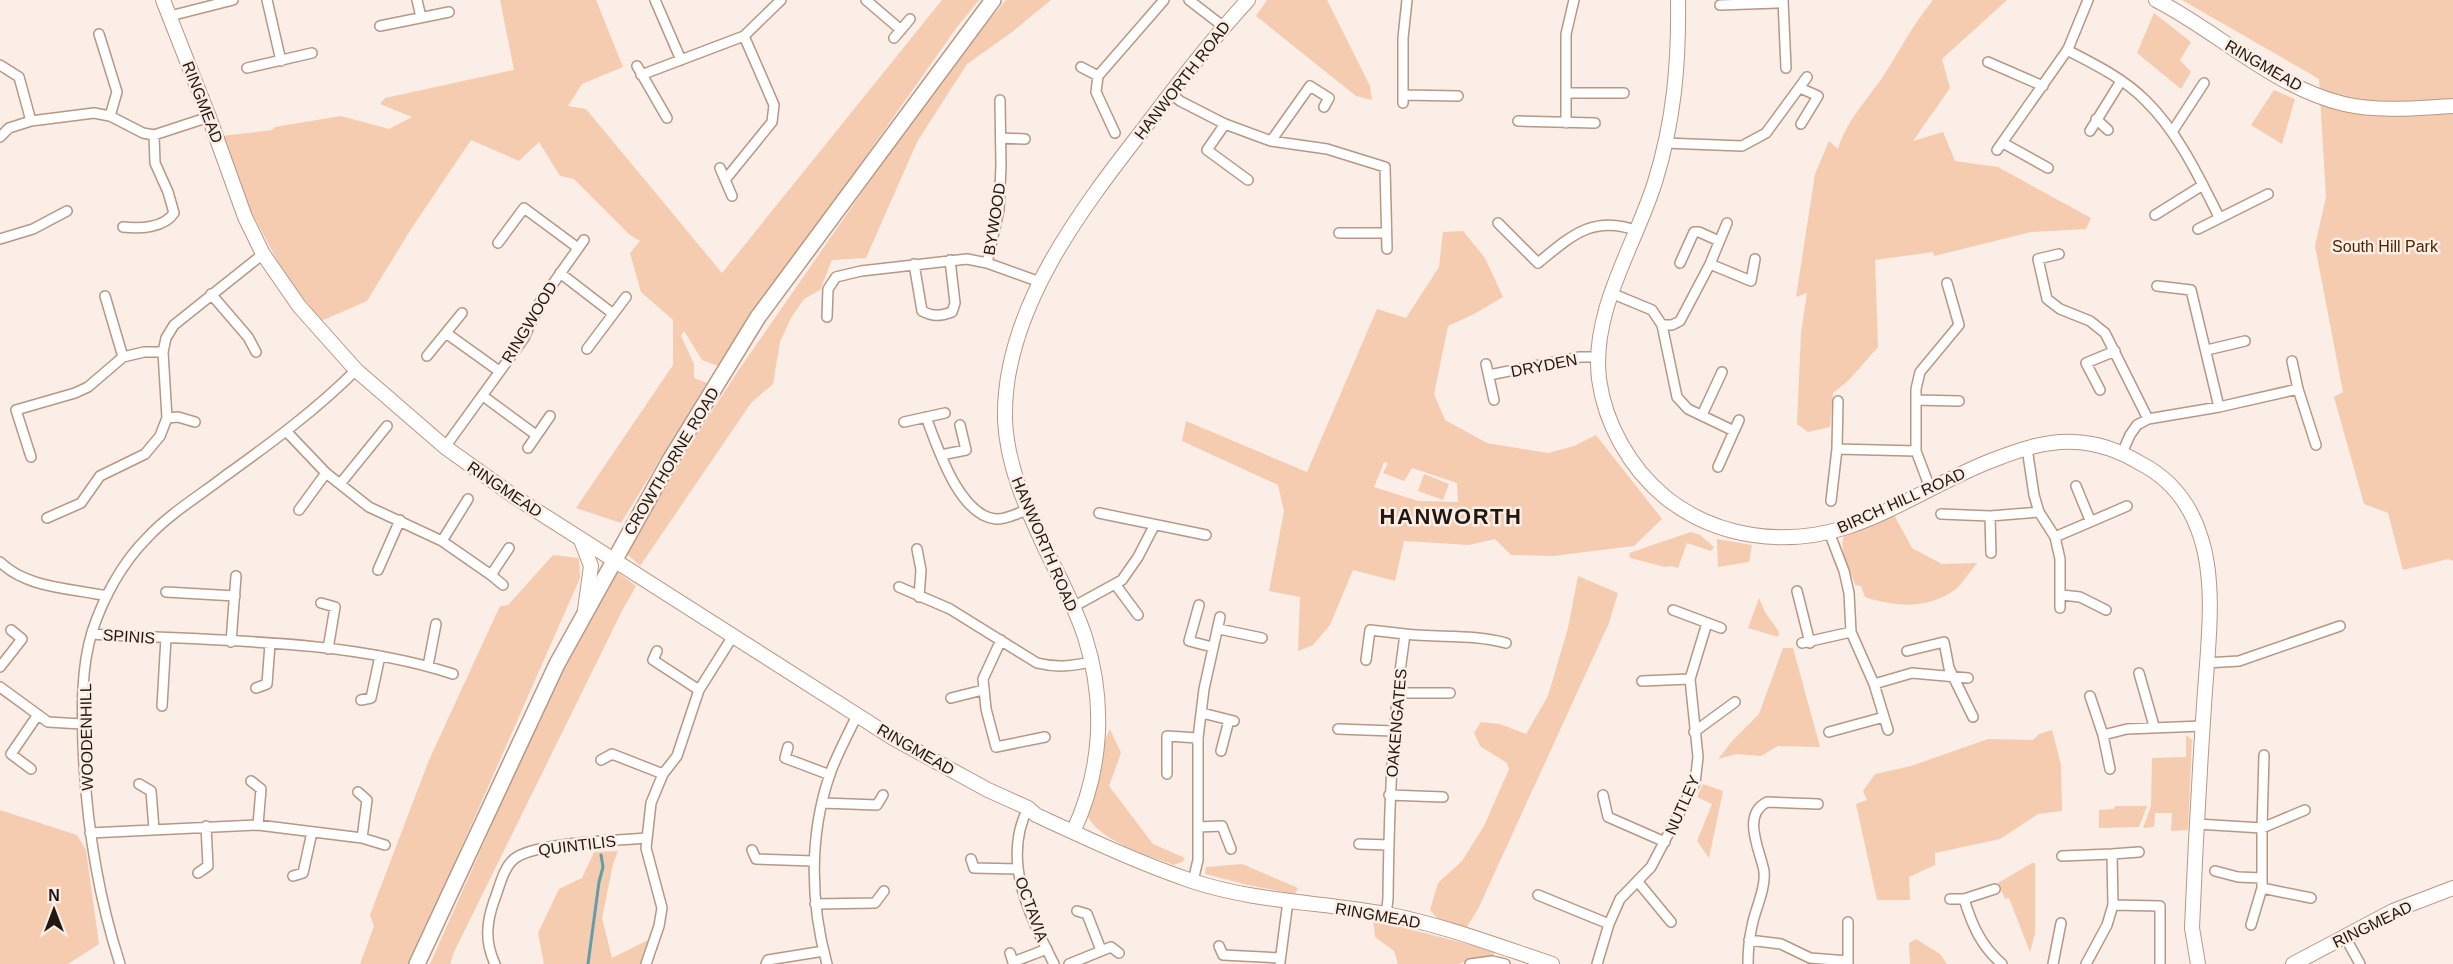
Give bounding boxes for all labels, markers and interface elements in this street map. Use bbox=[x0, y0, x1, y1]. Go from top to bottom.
street label: HANWORTH ROAD bbox=[1131, 18, 1234, 143]
street label: RINGMEAD bbox=[2222, 37, 2305, 94]
street label: RINGMEAD bbox=[179, 59, 226, 145]
street label: BYWOOD bbox=[980, 182, 1009, 256]
park label: South Hill Park bbox=[2332, 238, 2439, 255]
street label: RINGWOOD bbox=[499, 279, 560, 366]
street label: DRYDEN bbox=[1509, 351, 1579, 380]
street label: CROWTHORNE ROAD bbox=[621, 384, 722, 538]
street label: RINGMEAD bbox=[464, 458, 545, 521]
street label: BIRCH HILL ROAD bbox=[1835, 465, 1968, 536]
street label: HANWORTH ROAD bbox=[1008, 474, 1081, 614]
district label: HANWORTH bbox=[1380, 504, 1522, 529]
street label: SPINIS bbox=[102, 626, 156, 647]
street label: OAKENGATES bbox=[1383, 668, 1410, 778]
street label: WOODENHILL bbox=[77, 683, 96, 791]
street label: RINGMEAD bbox=[874, 721, 957, 778]
street label: NUTLEY bbox=[1662, 773, 1703, 837]
street label: QUINTILIS bbox=[537, 832, 617, 859]
street label: OCTAVIA bbox=[1012, 874, 1051, 944]
north arrow bbox=[24, 880, 84, 940]
text: N bbox=[48, 887, 60, 904]
street label: RINGMEAD bbox=[2330, 898, 2415, 951]
street label: RINGMEAD bbox=[1334, 900, 1422, 931]

